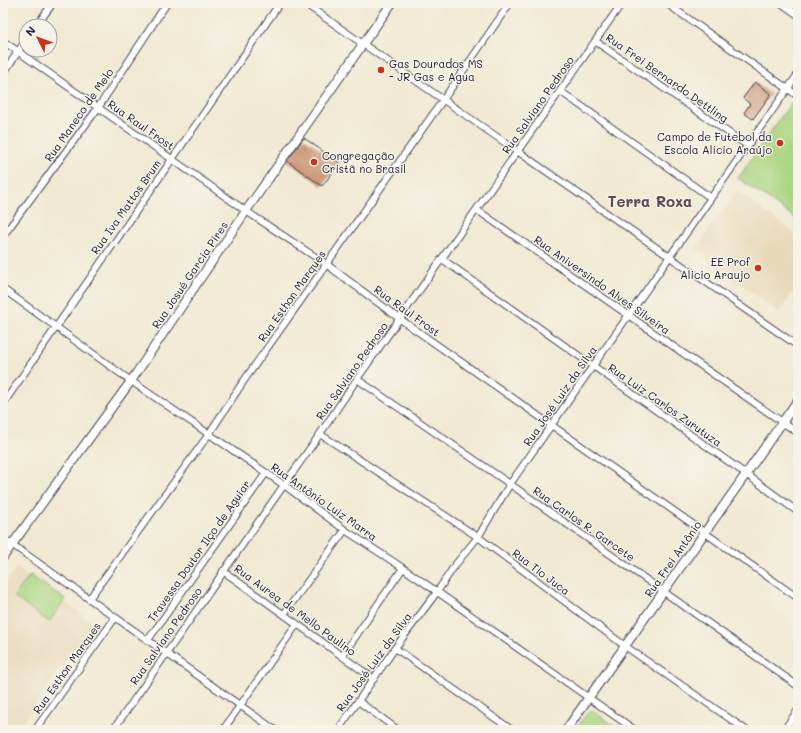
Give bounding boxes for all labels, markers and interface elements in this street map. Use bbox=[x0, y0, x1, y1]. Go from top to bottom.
north arrow bbox=[18, 18, 58, 58]
text: N bbox=[22, 23, 39, 39]
street label: Rua Frei Bernardo Dettling bbox=[603, 30, 731, 126]
street label: Rua Salviano Pedroso bbox=[498, 53, 577, 156]
place label: Gas Dourados MS - JR Gas e Agua bbox=[389, 56, 483, 84]
street label: Rua Maneco de Melo bbox=[41, 65, 117, 164]
marker: Gas Dourados MS - JR Gas e Agua bbox=[376, 65, 386, 75]
street label: Rua Raul Frost bbox=[105, 96, 178, 153]
place label: Campo de Futebol da Escola Alício Araújo bbox=[657, 129, 772, 157]
marker: Campo de Futebol da Escola Alício Araújo bbox=[775, 138, 785, 148]
place label: Congregação Cristã no Brasil bbox=[322, 148, 406, 176]
street label: Rua Iva Mattos Brum bbox=[87, 156, 164, 257]
marker: Congregação Cristã no Brasil bbox=[309, 157, 319, 167]
district label: Terra Roxa bbox=[608, 191, 692, 211]
street label: Rua Josué Garcia Pires bbox=[148, 218, 231, 331]
street label: Rua Aniversindo Alves Silveira bbox=[531, 232, 673, 338]
street label: Rua Esthon Marques bbox=[254, 247, 329, 345]
place label: EE Prof Alicio Araujo bbox=[680, 254, 751, 282]
marker: EE Prof Alicio Araujo bbox=[753, 263, 763, 273]
street label: Rua Raul Frost bbox=[371, 282, 443, 340]
street label: Rua Salviano Pedroso bbox=[312, 319, 391, 422]
street label: Rua José Luiz da Silva bbox=[519, 343, 600, 449]
street label: Rua Luiz Carlos Zurutuza bbox=[606, 360, 725, 450]
street label: Rua Antônio Luiz Marra bbox=[268, 459, 380, 544]
street label: Travessa Doutor Ilço de Aguiar bbox=[144, 477, 253, 625]
street label: Rua Carlos R. Garcete bbox=[530, 483, 638, 565]
street label: Rua Frei Antônio bbox=[641, 517, 705, 600]
street label: Rua Tio Juca bbox=[509, 545, 573, 598]
street label: Rua Aurea de Mello Paulino bbox=[232, 560, 359, 659]
street label: Rua Salviano Pedroso bbox=[126, 584, 205, 687]
street label: Rua José Luiz da Silva bbox=[333, 609, 415, 714]
street label: Rua Esthon Marques bbox=[29, 619, 104, 717]

